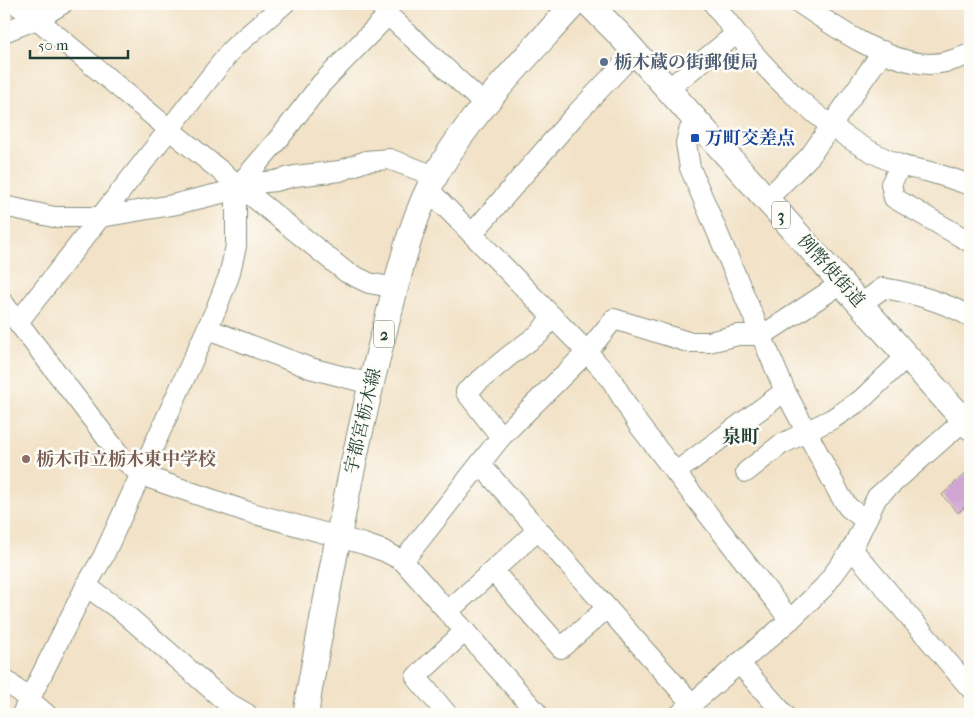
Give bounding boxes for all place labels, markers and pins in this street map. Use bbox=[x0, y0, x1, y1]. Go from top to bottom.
place label: 栃木蔵の街郵便局 bbox=[614, 52, 758, 73]
marker: 栃木蔵の街郵便局 bbox=[598, 56, 610, 68]
place label: 万町交差点 bbox=[705, 128, 795, 149]
marker: 万町交差点 bbox=[689, 132, 701, 144]
place label: 栃木市立栃木東中学校 bbox=[36, 449, 216, 470]
marker: 栃木市立栃木東中学校 bbox=[20, 453, 32, 465]

